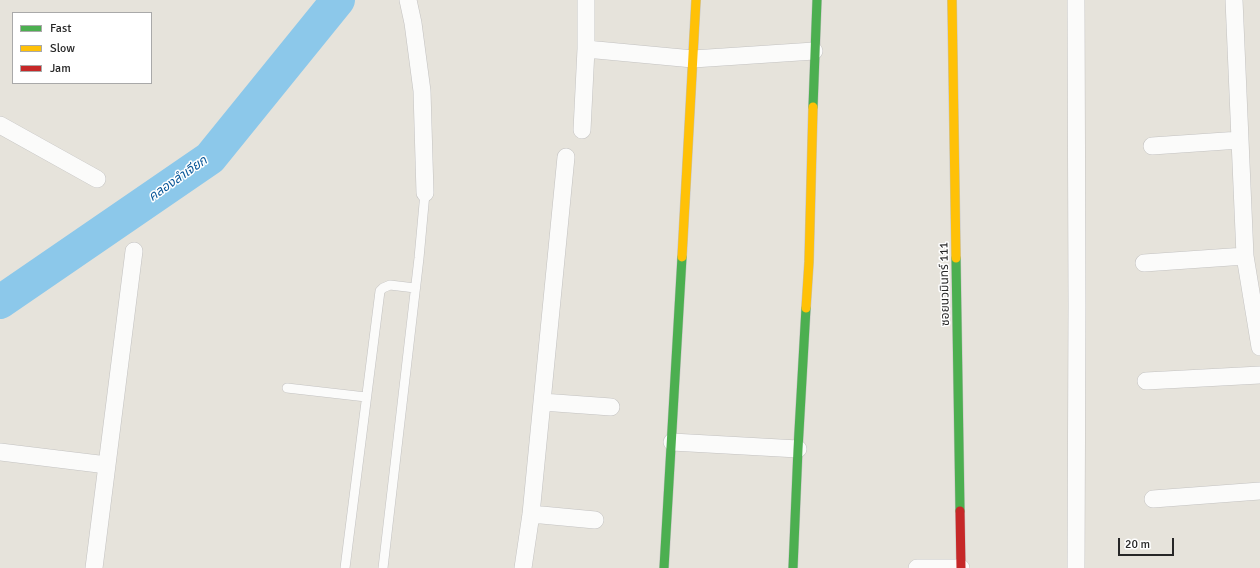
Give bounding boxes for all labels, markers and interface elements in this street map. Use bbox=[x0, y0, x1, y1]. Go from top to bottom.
legend bbox=[12, 12, 152, 84]
text: Fast bbox=[50, 21, 71, 36]
text: Slow bbox=[50, 41, 75, 56]
text: Jam bbox=[50, 61, 71, 76]
water label: คลองลำเจียก bbox=[145, 153, 211, 205]
street label: ซอยนวมินทร์ 111 bbox=[937, 242, 953, 326]
scale bar bbox=[1120, 530, 1176, 556]
text: 20 m bbox=[1125, 537, 1150, 552]

